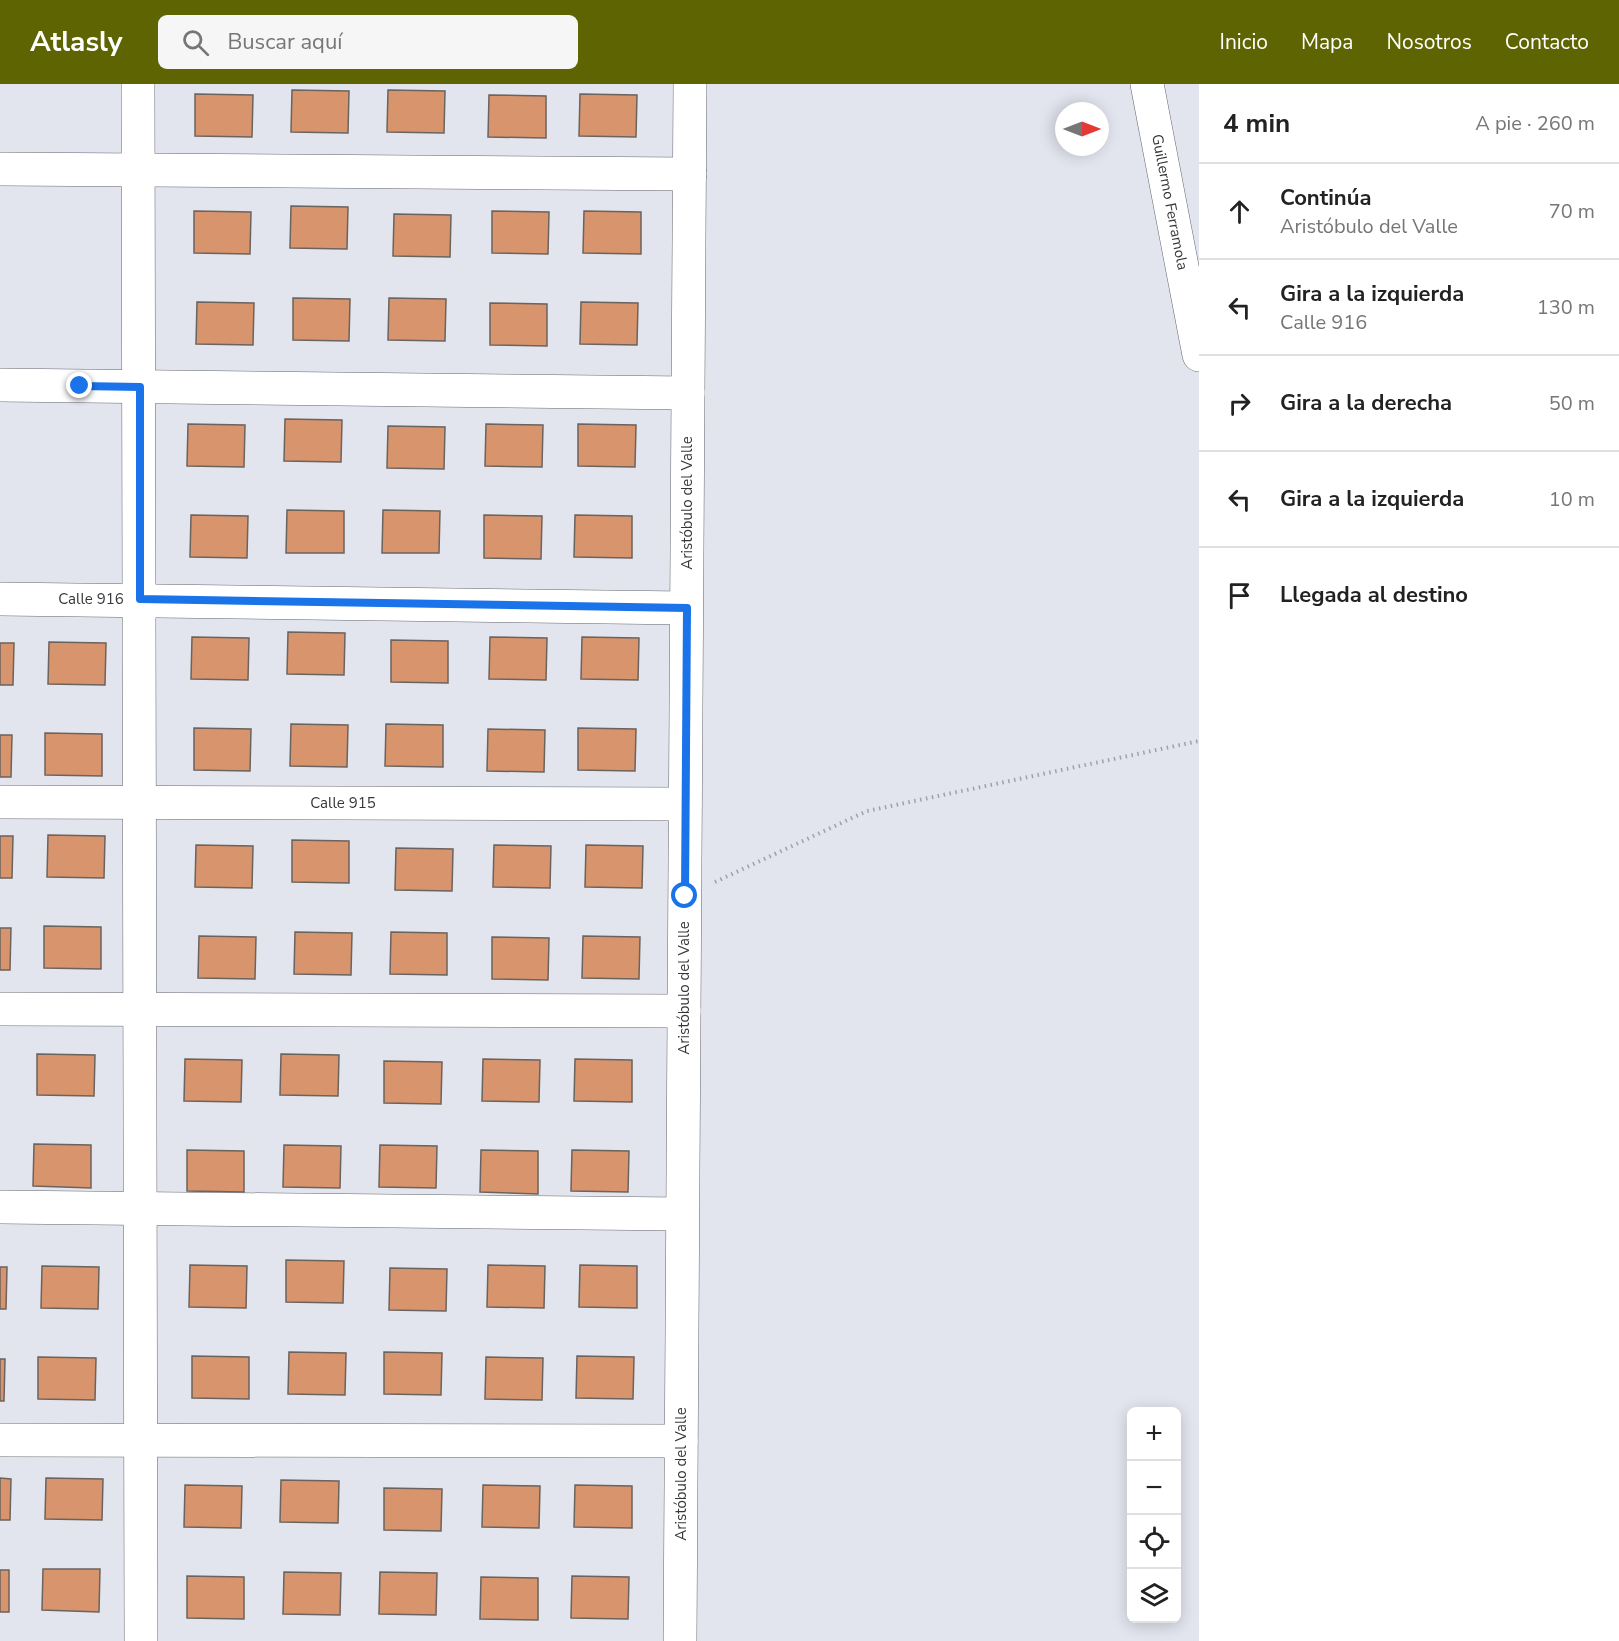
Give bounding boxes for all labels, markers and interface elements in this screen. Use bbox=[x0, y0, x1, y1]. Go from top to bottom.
search box bbox=[158, 15, 578, 69]
text: Atlasly bbox=[30, 23, 122, 61]
icon: search bbox=[179, 26, 212, 59]
text: Buscar aquí bbox=[227, 27, 342, 57]
text: Inicio bbox=[1220, 28, 1268, 56]
text: Mapa bbox=[1301, 28, 1353, 56]
text: Nosotros bbox=[1386, 28, 1472, 56]
text: Contacto bbox=[1505, 28, 1589, 56]
north arrow bbox=[1055, 102, 1109, 156]
text: 4 min bbox=[1223, 106, 1290, 141]
text: A pie · 260 m bbox=[1475, 110, 1595, 137]
street label: Guillermo Ferramola bbox=[1147, 132, 1193, 272]
text: Continúa bbox=[1280, 183, 1371, 213]
icon: ahead bbox=[1223, 195, 1256, 228]
text: 70 m bbox=[1549, 198, 1595, 225]
text: Aristóbulo del Valle bbox=[1280, 213, 1458, 240]
text: Gira a la izquierda bbox=[1280, 279, 1464, 309]
icon: left bbox=[1223, 291, 1256, 324]
text: 130 m bbox=[1537, 294, 1595, 321]
text: Calle 916 bbox=[1280, 309, 1367, 336]
route end bbox=[66, 372, 92, 398]
icon: right bbox=[1223, 387, 1256, 420]
text: Gira a la derecha bbox=[1280, 388, 1452, 418]
text: 50 m bbox=[1549, 390, 1595, 417]
street label: Aristóbulo del Valle bbox=[677, 436, 697, 570]
icon: left bbox=[1223, 483, 1256, 516]
text: Gira a la izquierda bbox=[1280, 484, 1464, 514]
text: 10 m bbox=[1549, 486, 1595, 513]
icon: arrive bbox=[1223, 579, 1256, 612]
text: Llegada al destino bbox=[1280, 580, 1468, 610]
street label: Calle 916 bbox=[58, 589, 124, 609]
street label: Calle 915 bbox=[310, 793, 376, 813]
route start bbox=[671, 882, 697, 908]
street label: Aristóbulo del Valle bbox=[674, 921, 694, 1055]
street label: Aristóbulo del Valle bbox=[671, 1407, 691, 1541]
map controls bbox=[1127, 1407, 1181, 1623]
button: + bbox=[1127, 1407, 1181, 1461]
button: − bbox=[1127, 1461, 1181, 1515]
button: locate bbox=[1127, 1515, 1181, 1569]
button: layers bbox=[1127, 1569, 1181, 1623]

